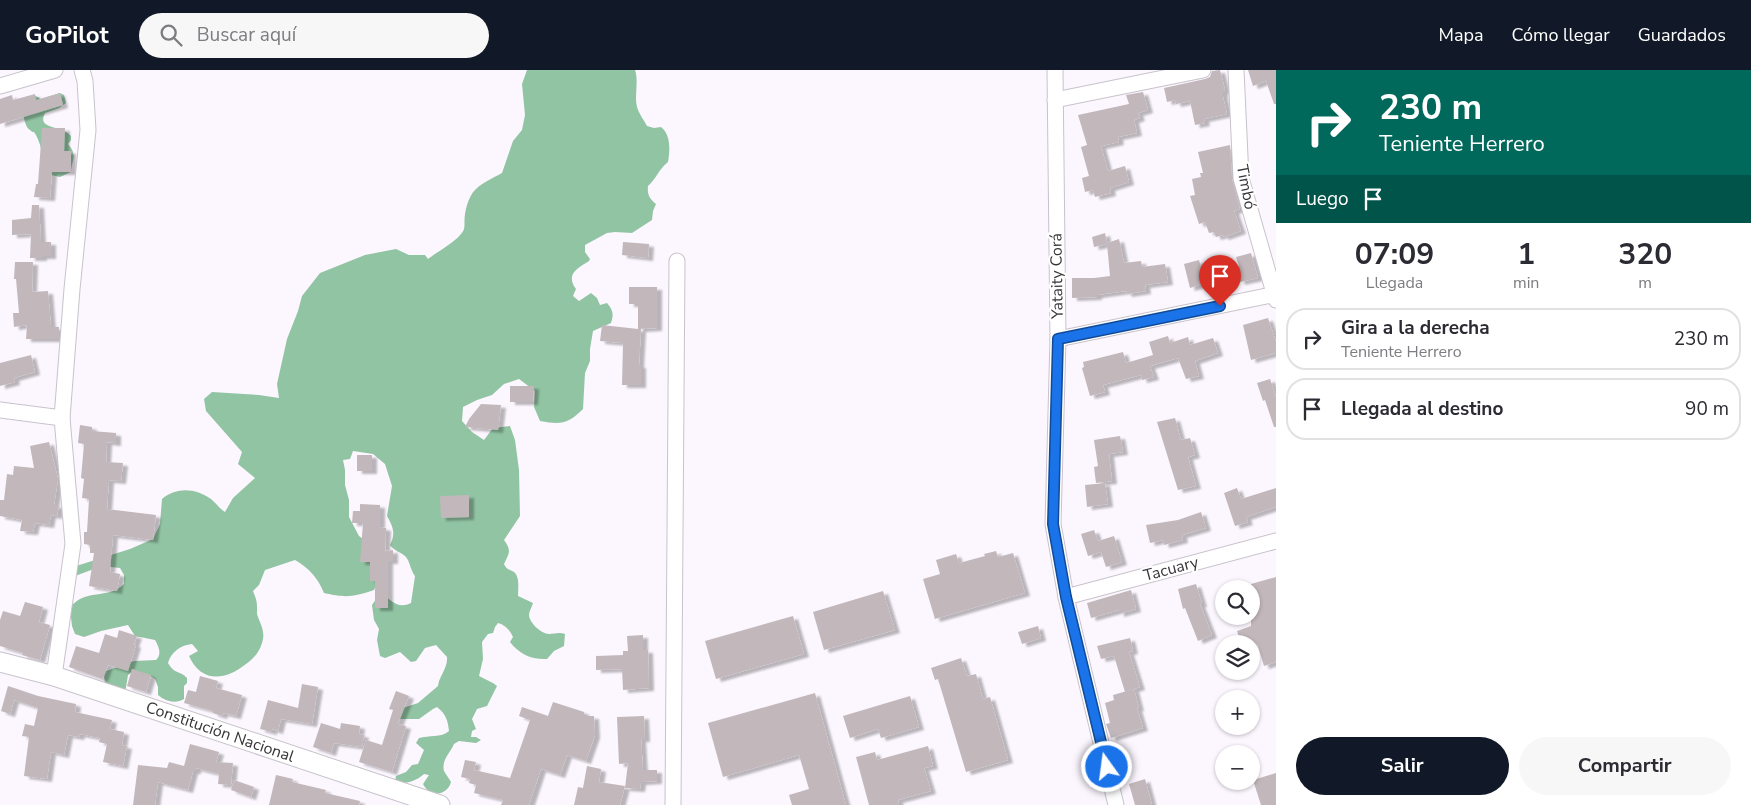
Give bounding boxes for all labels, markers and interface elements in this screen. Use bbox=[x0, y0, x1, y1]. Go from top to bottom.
search box bbox=[139, 13, 489, 58]
text: GoPilot bbox=[25, 19, 109, 51]
icon: search bbox=[157, 21, 185, 49]
text: Buscar aquí bbox=[197, 22, 296, 48]
text: Mapa bbox=[1439, 23, 1484, 47]
text: Cómo llegar bbox=[1512, 23, 1610, 47]
text: Guardados bbox=[1638, 23, 1726, 47]
text: 230 m bbox=[1379, 84, 1482, 131]
icon: right bbox=[1296, 90, 1361, 155]
text: Teniente Herrero bbox=[1379, 129, 1545, 159]
street label: Timbó bbox=[1231, 163, 1261, 211]
icon: arrive bbox=[1359, 185, 1387, 213]
text: Luego bbox=[1296, 186, 1349, 212]
street label: Yataity Corá bbox=[1045, 233, 1069, 320]
text: 07:09 bbox=[1355, 234, 1434, 275]
text: 1 bbox=[1517, 234, 1535, 275]
text: 320 bbox=[1618, 234, 1672, 275]
pin bbox=[1199, 255, 1241, 306]
icon: arrive bbox=[1206, 262, 1234, 290]
text: Llegada bbox=[1366, 272, 1423, 294]
text: min bbox=[1513, 272, 1539, 294]
text: m bbox=[1638, 272, 1652, 294]
text: Gira a la derecha bbox=[1341, 315, 1490, 341]
icon: right bbox=[1298, 325, 1326, 353]
text: 230 m bbox=[1674, 326, 1729, 352]
text: Teniente Herrero bbox=[1341, 341, 1462, 363]
icon: arrive bbox=[1298, 395, 1326, 423]
text: Llegada al destino bbox=[1341, 396, 1503, 422]
text: 90 m bbox=[1685, 396, 1729, 422]
street label: Tacuary bbox=[1141, 551, 1202, 587]
map controls bbox=[1215, 580, 1260, 790]
button: search bbox=[1215, 580, 1260, 625]
button: layers bbox=[1215, 635, 1260, 680]
button: + bbox=[1215, 690, 1260, 735]
street label: Constitución Nacional bbox=[143, 696, 297, 768]
button: Salir bbox=[1296, 737, 1509, 795]
button: Compartir bbox=[1519, 737, 1731, 795]
position arrow bbox=[1080, 740, 1132, 792]
button: − bbox=[1215, 745, 1260, 790]

